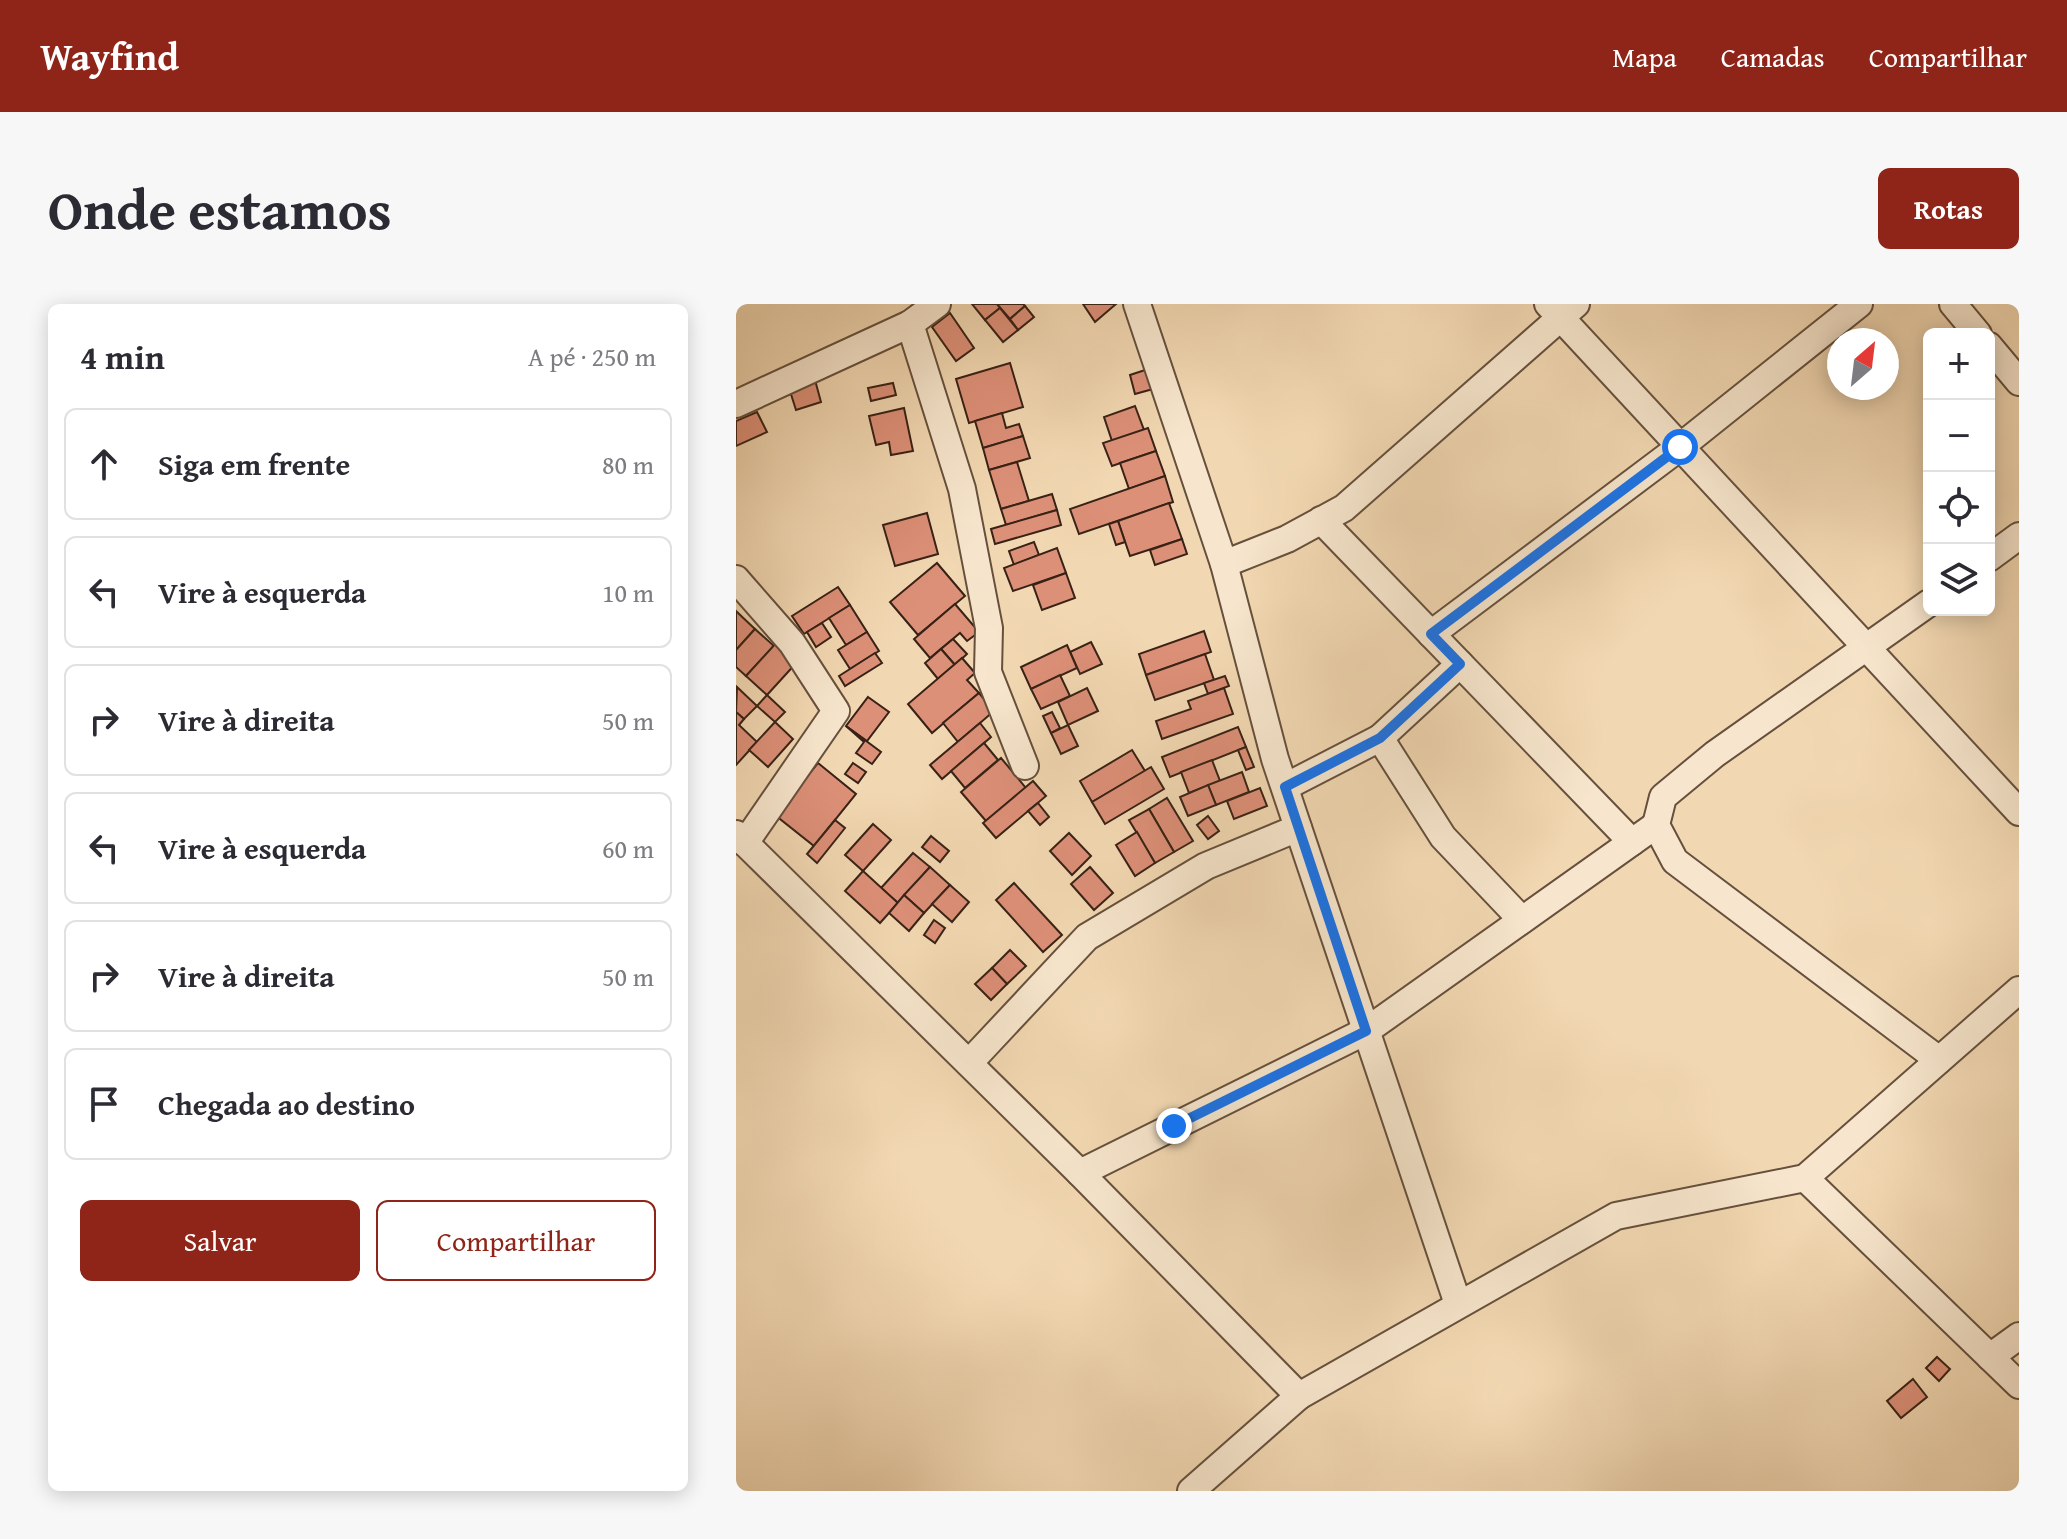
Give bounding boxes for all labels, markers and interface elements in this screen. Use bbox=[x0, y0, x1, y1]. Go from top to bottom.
text: Wayfind bbox=[40, 28, 179, 84]
text: Mapa bbox=[1612, 36, 1677, 77]
text: Camadas bbox=[1721, 36, 1825, 77]
text: Compartilhar bbox=[1869, 36, 2027, 77]
text: Onde estamos bbox=[48, 167, 392, 250]
button: Rotas bbox=[1878, 168, 2019, 249]
north arrow bbox=[1827, 328, 1899, 400]
map controls bbox=[1923, 328, 1995, 616]
button: + bbox=[1923, 328, 1995, 400]
text: 4 min bbox=[80, 332, 165, 381]
text: A pé · 250 m bbox=[528, 337, 656, 376]
button: − bbox=[1923, 400, 1995, 472]
route start bbox=[1662, 429, 1698, 465]
icon: ahead bbox=[82, 442, 126, 486]
text: Siga em frente bbox=[158, 442, 350, 486]
text: 80 m bbox=[602, 445, 654, 484]
button: locate bbox=[1923, 472, 1995, 544]
button: layers bbox=[1923, 544, 1995, 616]
icon: left bbox=[82, 570, 126, 614]
text: Vire à esquerda bbox=[158, 570, 366, 614]
text: 10 m bbox=[602, 573, 654, 612]
icon: right bbox=[82, 698, 126, 742]
text: Vire à direita bbox=[158, 698, 335, 742]
text: 50 m bbox=[602, 701, 654, 740]
icon: left bbox=[82, 826, 126, 870]
text: Vire à esquerda bbox=[158, 826, 366, 870]
text: 60 m bbox=[602, 829, 654, 868]
icon: right bbox=[82, 954, 126, 998]
text: Vire à direita bbox=[158, 954, 335, 998]
text: 50 m bbox=[602, 957, 654, 996]
icon: arrive bbox=[82, 1082, 126, 1126]
text: Chegada ao destino bbox=[158, 1082, 415, 1126]
route end bbox=[1156, 1108, 1192, 1144]
button: Salvar bbox=[80, 1200, 360, 1281]
button: Compartilhar bbox=[376, 1200, 656, 1281]

